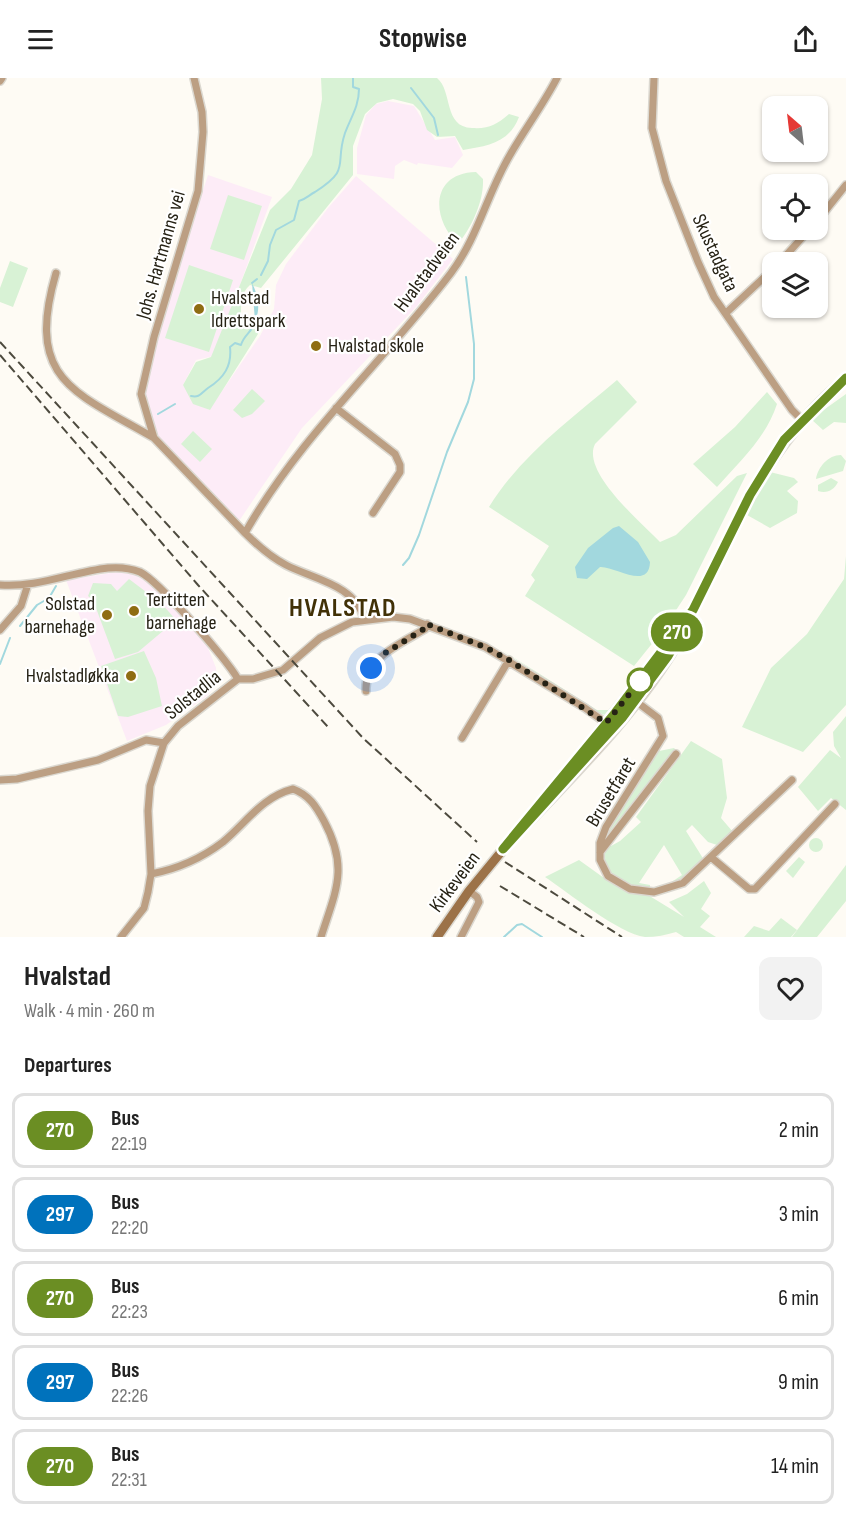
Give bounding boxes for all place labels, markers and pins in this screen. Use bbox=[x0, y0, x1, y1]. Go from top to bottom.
place label: Hvalstad Idrettspark bbox=[211, 286, 286, 333]
marker: Hvalstad Idrettspark bbox=[192, 302, 206, 316]
place label: Hvalstad skole bbox=[328, 334, 424, 358]
marker: Hvalstad skole bbox=[309, 339, 323, 353]
place label: Tertitten barnehage bbox=[146, 588, 217, 635]
place label: Solstad barnehage bbox=[24, 592, 95, 639]
marker: Tertitten barnehage bbox=[127, 604, 141, 618]
marker: Solstad barnehage bbox=[100, 608, 114, 622]
place label: Hvalstadløkka bbox=[26, 664, 119, 688]
unlabelled marker bbox=[627, 668, 653, 694]
marker: Hvalstadløkka bbox=[124, 669, 138, 683]

